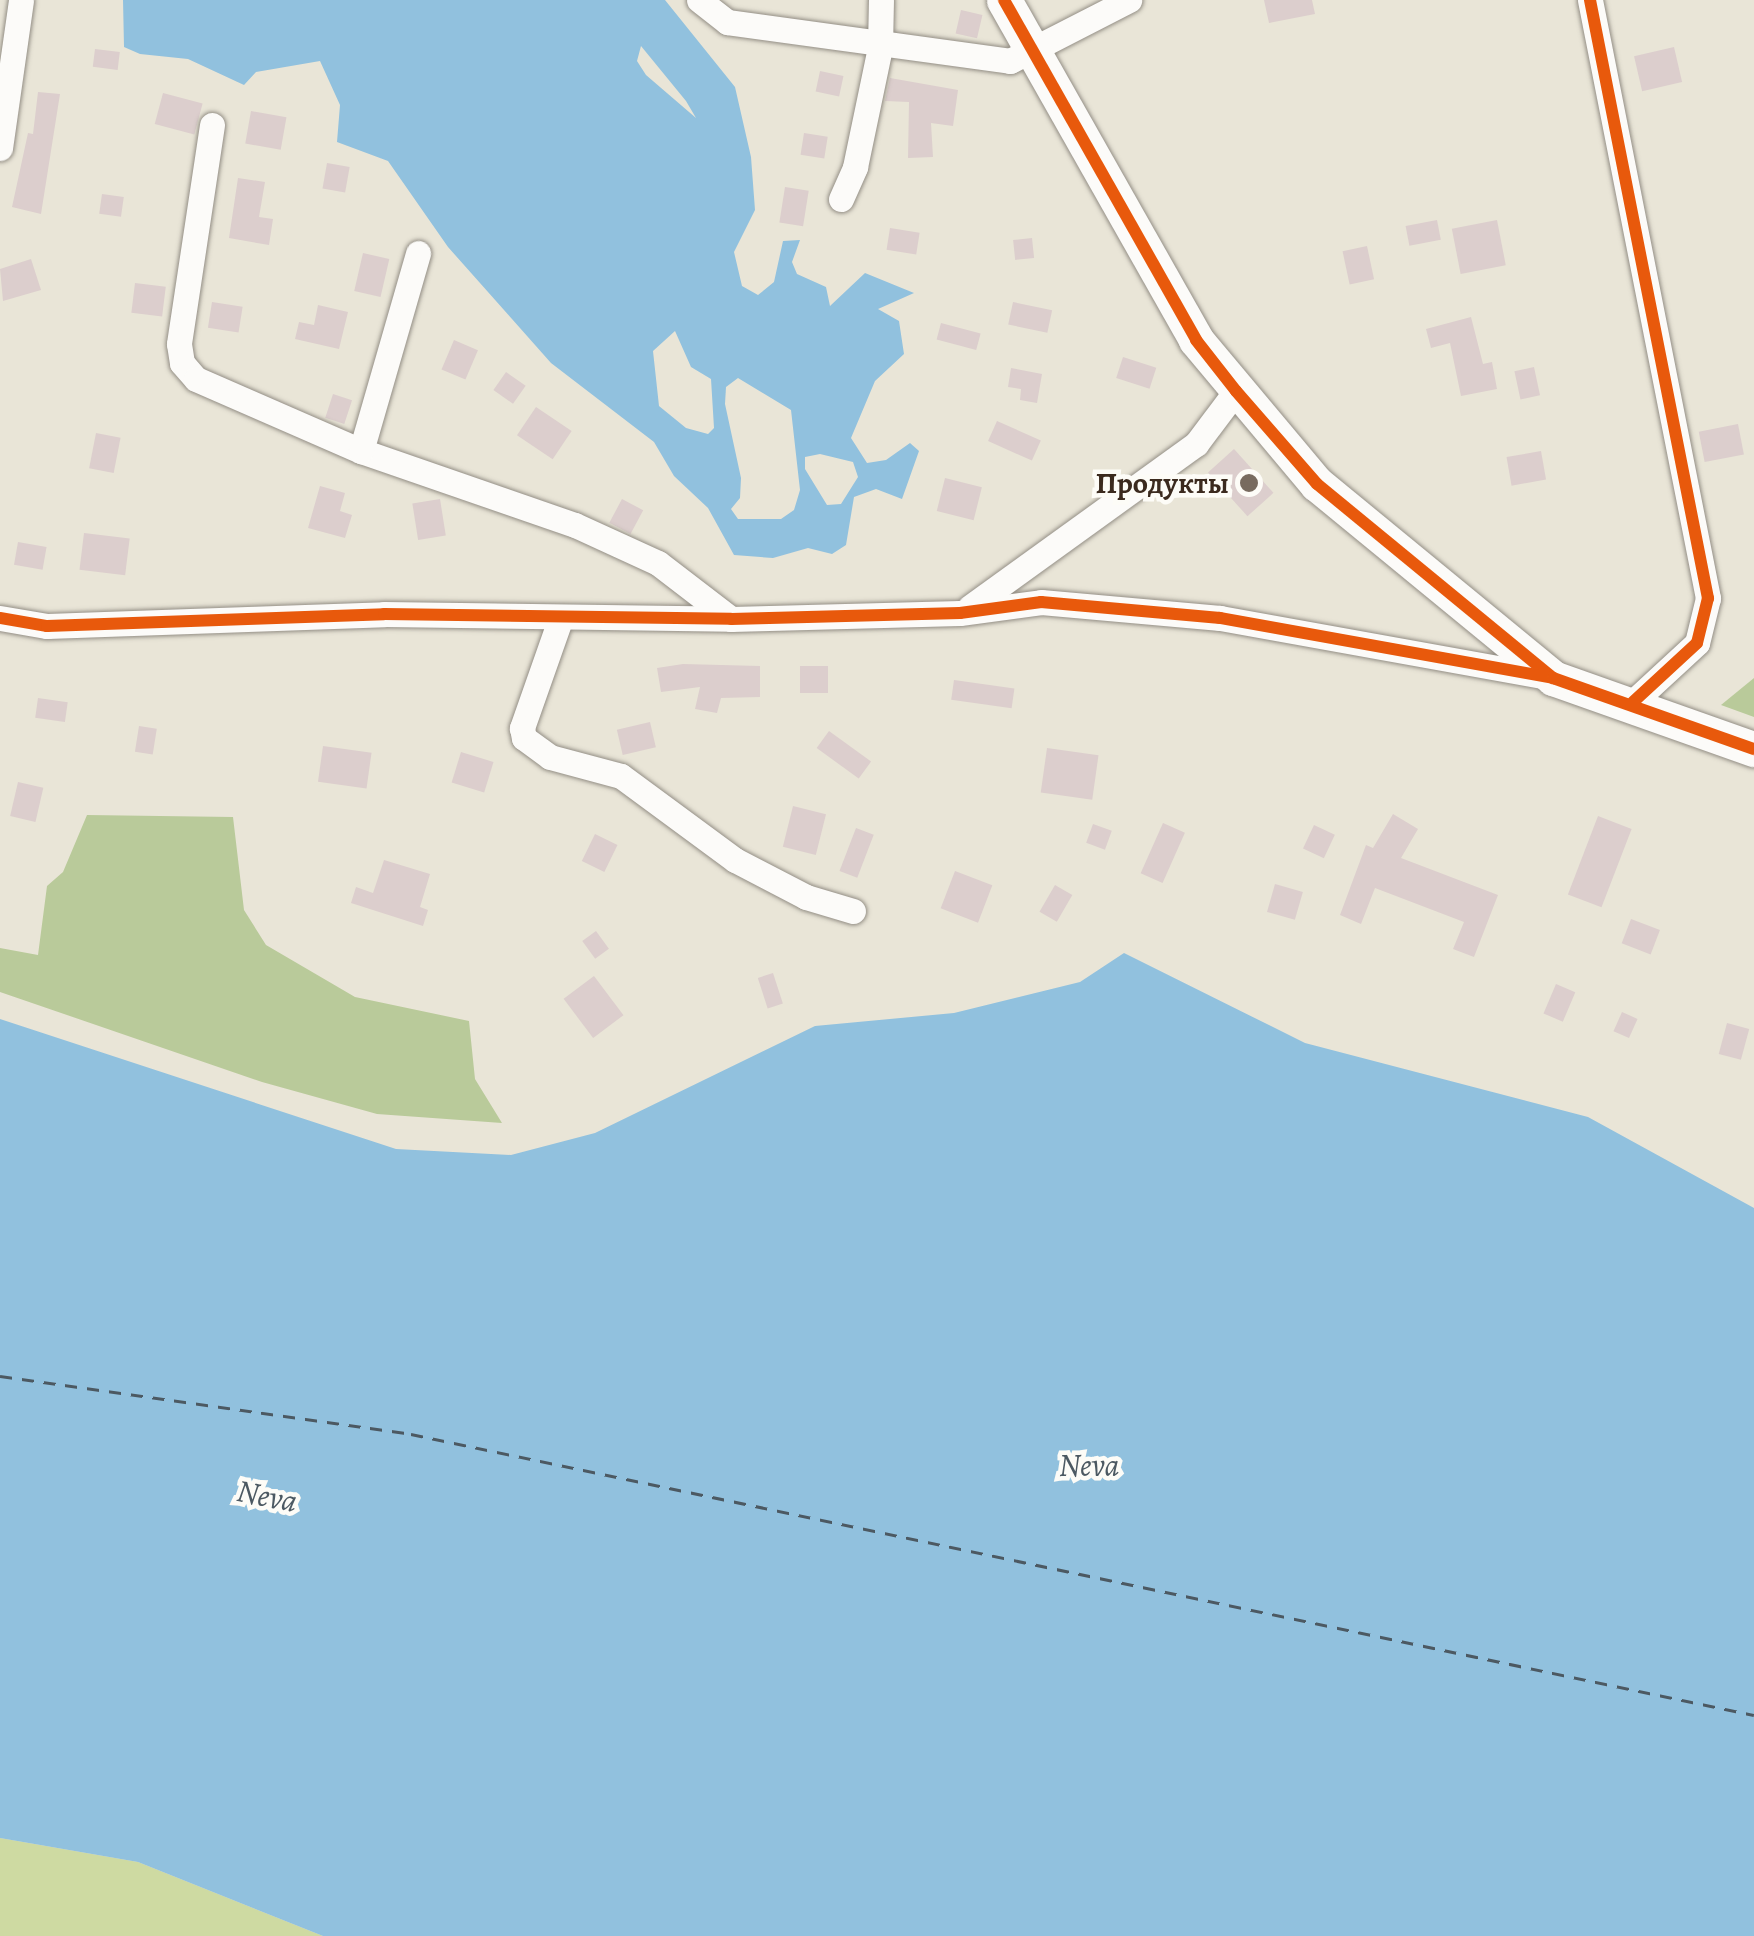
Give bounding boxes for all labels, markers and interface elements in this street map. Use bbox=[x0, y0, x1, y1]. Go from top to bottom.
place label: Продукты bbox=[1095, 465, 1229, 501]
marker: Продукты bbox=[1238, 472, 1260, 494]
water label: Neva bbox=[1059, 1446, 1119, 1484]
water label: Neva bbox=[234, 1471, 300, 1521]

